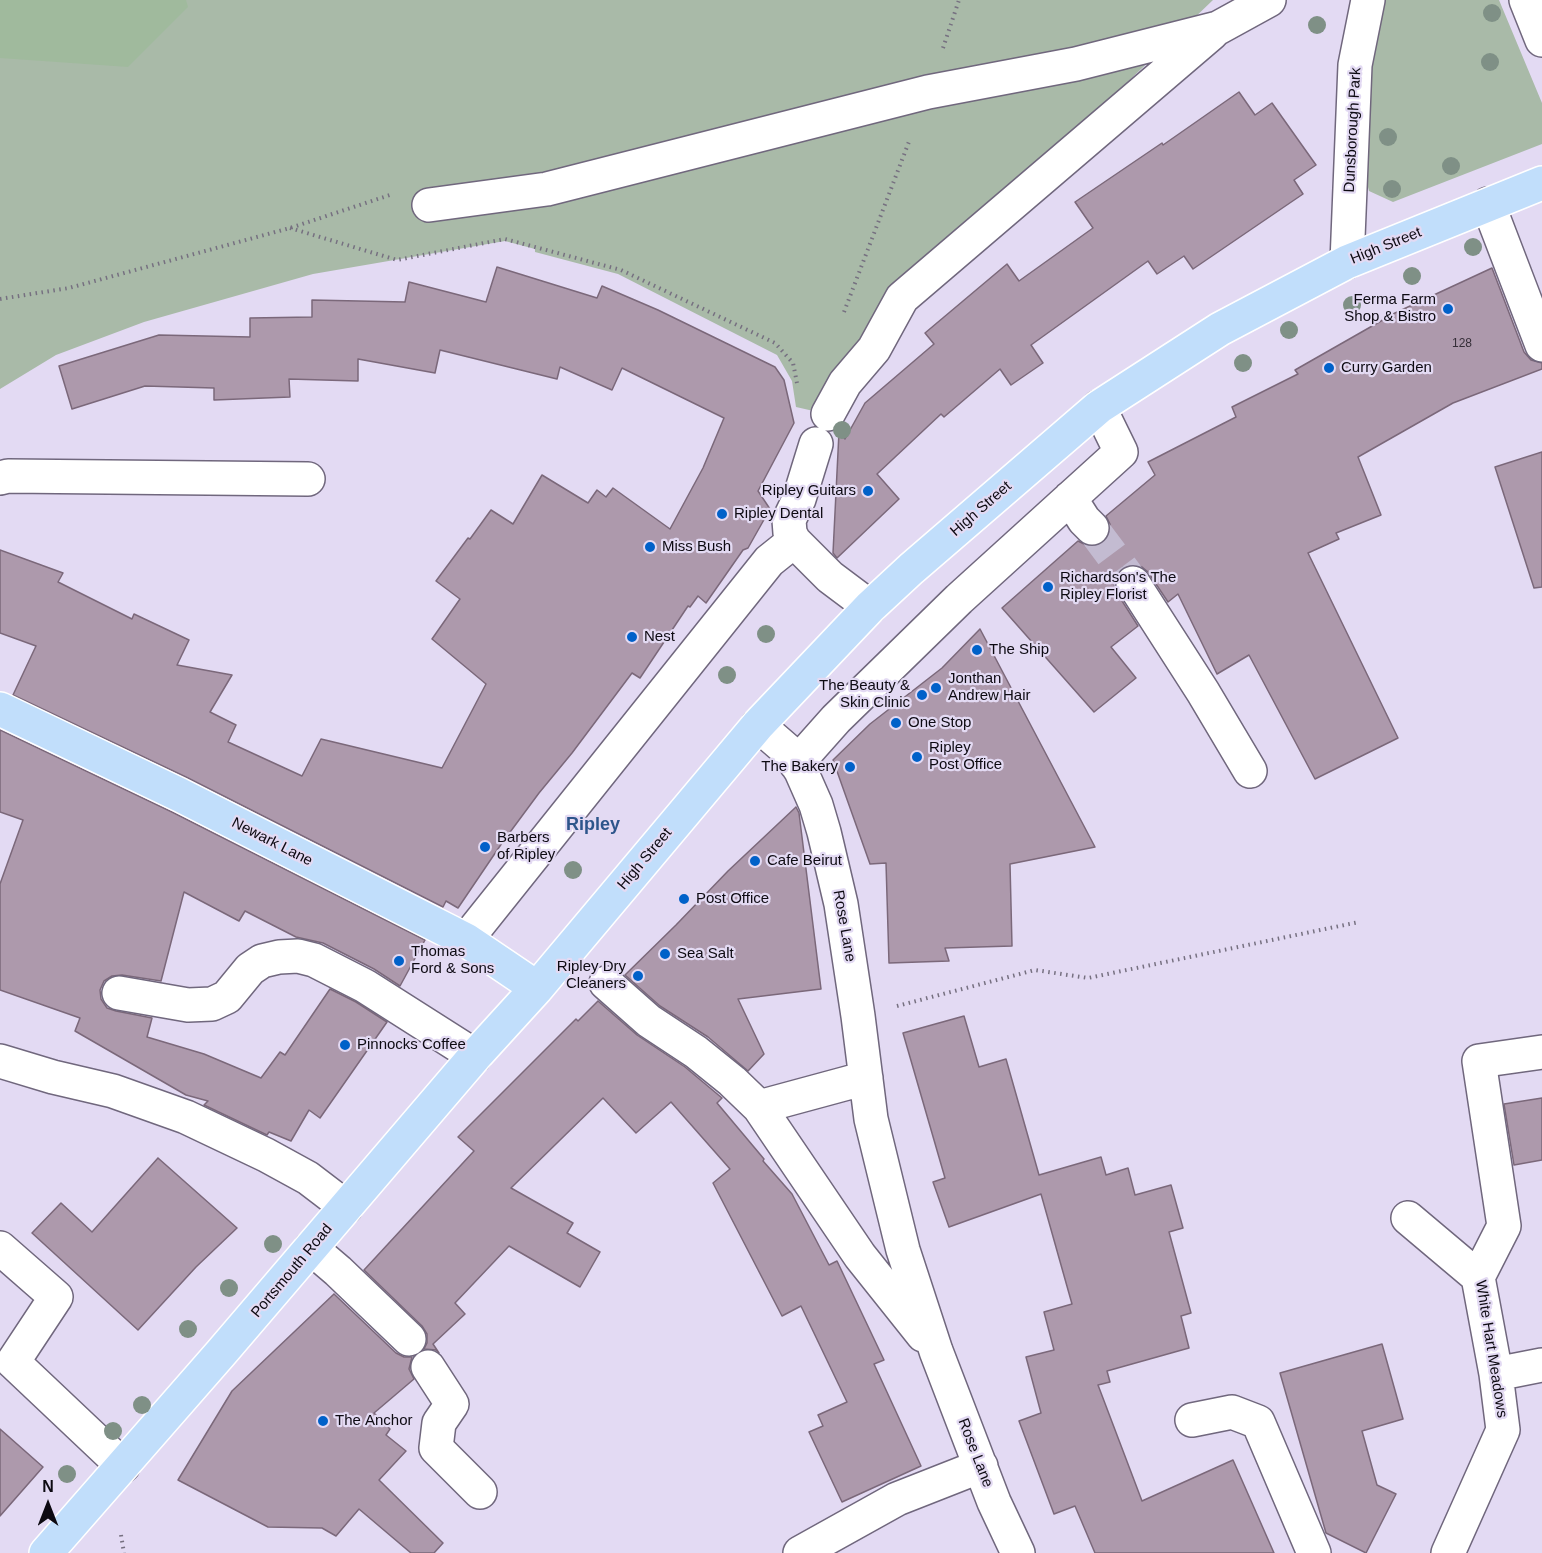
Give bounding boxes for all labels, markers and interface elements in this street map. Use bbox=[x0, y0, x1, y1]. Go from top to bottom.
street label: Dunsborough Park bbox=[1341, 67, 1365, 193]
street label: High Street bbox=[1348, 224, 1424, 268]
place label: Ferma Farm Shop & Bistro bbox=[1344, 291, 1436, 326]
marker: Ferma Farm Shop & Bistro bbox=[1441, 302, 1455, 316]
house number: 128 bbox=[1452, 337, 1472, 351]
place label: Curry Garden bbox=[1341, 359, 1432, 377]
marker: Curry Garden bbox=[1322, 361, 1336, 375]
street label: High Street bbox=[947, 478, 1015, 540]
place label: Ripley Guitars bbox=[762, 482, 856, 500]
marker: Ripley Guitars bbox=[861, 484, 875, 498]
place label: Ripley Dental bbox=[734, 505, 823, 523]
marker: Ripley Dental bbox=[715, 507, 729, 521]
place label: Miss Bush bbox=[662, 538, 731, 556]
marker: Miss Bush bbox=[643, 540, 657, 554]
place label: Richardson's The Ripley Florist bbox=[1060, 569, 1176, 604]
marker: Richardson's The Ripley Florist bbox=[1041, 580, 1055, 594]
place label: Nest bbox=[644, 628, 675, 646]
marker: Nest bbox=[625, 630, 639, 644]
place label: The Ship bbox=[989, 641, 1049, 659]
marker: The Ship bbox=[970, 643, 984, 657]
place label: Jonthan Andrew Hair bbox=[948, 670, 1031, 705]
place label: The Beauty & Skin Clinic bbox=[819, 677, 910, 712]
marker: Jonthan Andrew Hair bbox=[929, 681, 943, 695]
marker: The Beauty & Skin Clinic bbox=[915, 688, 929, 702]
place label: One Stop bbox=[908, 714, 971, 732]
marker: One Stop bbox=[889, 716, 903, 730]
place label: Ripley Post Office bbox=[929, 739, 1002, 774]
marker: Ripley Post Office bbox=[910, 750, 924, 764]
place label: The Bakery bbox=[761, 758, 838, 776]
marker: The Bakery bbox=[843, 760, 857, 774]
street label: Newark Lane bbox=[229, 814, 315, 870]
district label: Ripley bbox=[566, 814, 620, 836]
street label: High Street bbox=[614, 824, 676, 894]
place label: Barbers of Ripley bbox=[497, 829, 555, 864]
marker: Barbers of Ripley bbox=[478, 840, 492, 854]
place label: Cafe Beirut bbox=[767, 852, 842, 870]
marker: Cafe Beirut bbox=[748, 854, 762, 868]
street label: Rose Lane bbox=[829, 889, 859, 963]
place label: Post Office bbox=[696, 890, 769, 908]
marker: Post Office bbox=[677, 892, 691, 906]
place label: Thomas Ford & Sons bbox=[411, 943, 494, 978]
place label: Sea Salt bbox=[677, 945, 734, 963]
marker: Sea Salt bbox=[658, 947, 672, 961]
marker: Thomas Ford & Sons bbox=[392, 954, 406, 968]
place label: Ripley Dry Cleaners bbox=[557, 958, 626, 993]
marker: Ripley Dry Cleaners bbox=[631, 969, 645, 983]
place label: Pinnocks Coffee bbox=[357, 1036, 466, 1054]
marker: Pinnocks Coffee bbox=[338, 1038, 352, 1052]
street label: Portsmouth Road bbox=[248, 1221, 336, 1321]
street label: White Hart Meadows bbox=[1471, 1279, 1511, 1419]
place label: The Anchor bbox=[335, 1412, 413, 1430]
marker: The Anchor bbox=[316, 1414, 330, 1428]
street label: Rose Lane bbox=[954, 1416, 996, 1490]
north arrow bbox=[18, 1475, 78, 1535]
text: N bbox=[42, 1478, 54, 1495]

